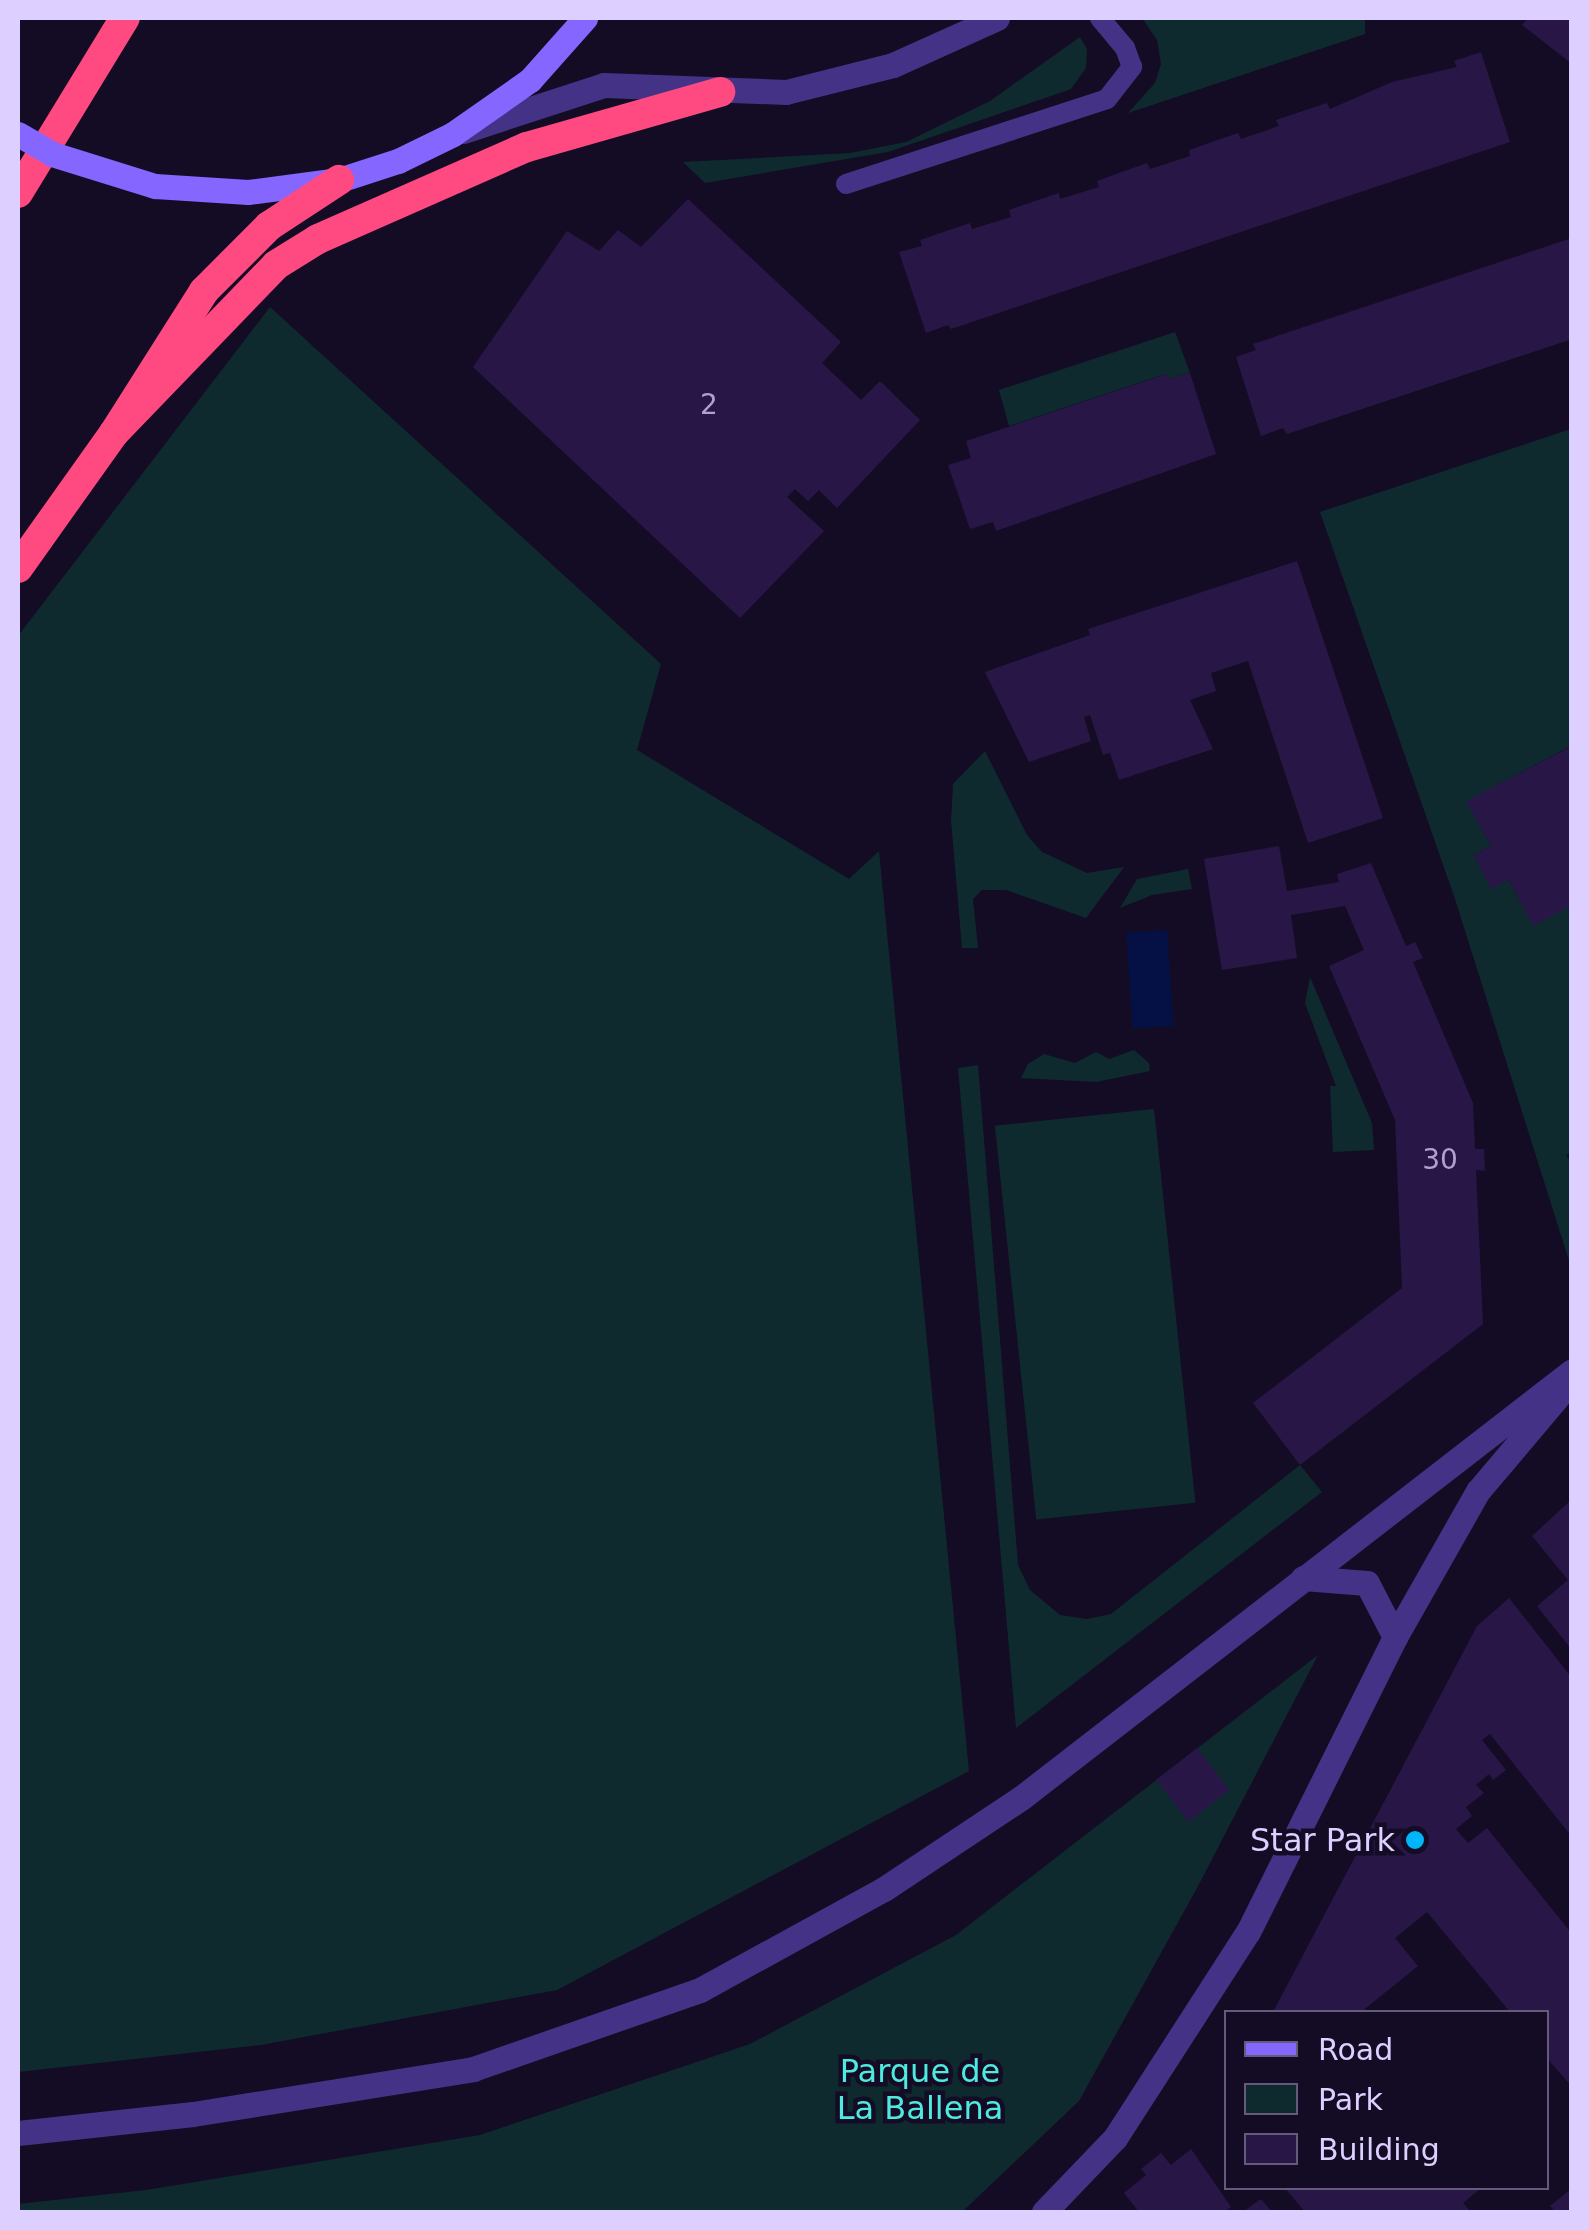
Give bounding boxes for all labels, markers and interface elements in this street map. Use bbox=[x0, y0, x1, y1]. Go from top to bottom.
house number: 2 bbox=[700, 388, 718, 422]
house number: 30 bbox=[1422, 1143, 1458, 1177]
place label: Star Park bbox=[1250, 1821, 1395, 1859]
marker: Star Park bbox=[1404, 1829, 1426, 1851]
legend bbox=[1224, 2010, 1549, 2190]
text: Road bbox=[1318, 2032, 1393, 2067]
park label: Parque de La Ballena bbox=[837, 2053, 1003, 2128]
text: Park bbox=[1318, 2082, 1383, 2117]
text: Building bbox=[1318, 2132, 1440, 2167]

